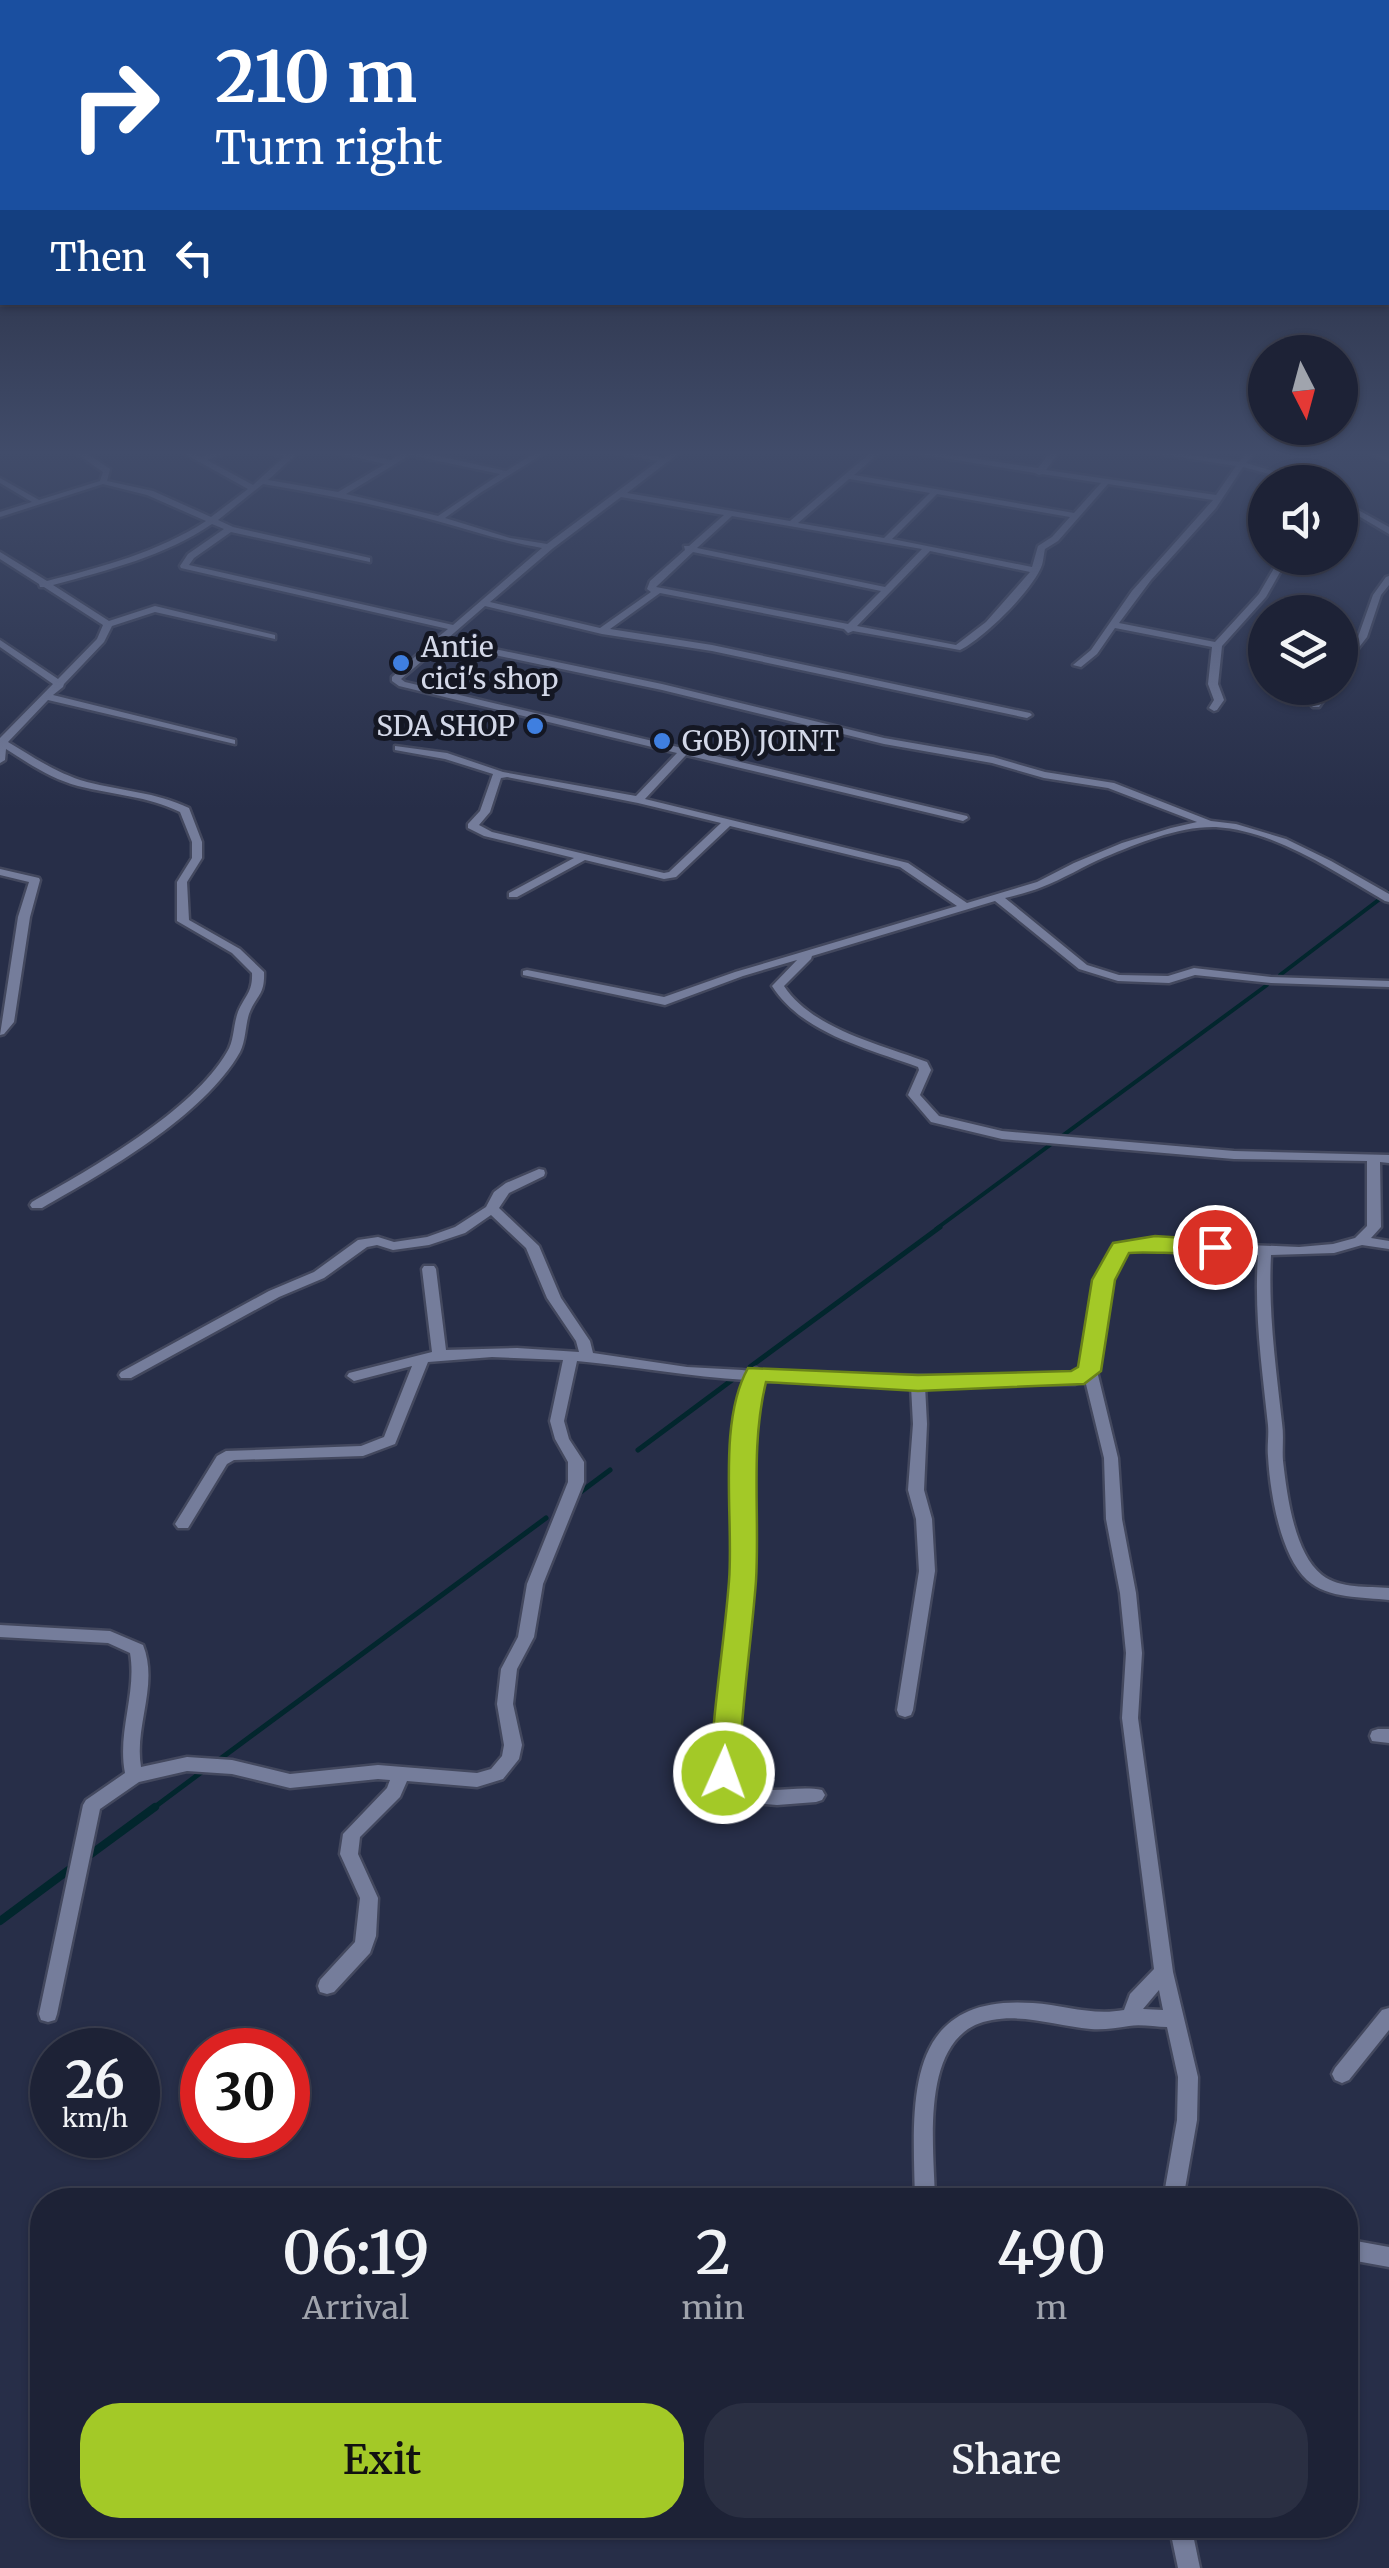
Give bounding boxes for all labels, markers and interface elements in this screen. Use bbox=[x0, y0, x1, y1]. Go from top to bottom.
text: 210 m bbox=[215, 33, 417, 121]
icon: right bbox=[50, 40, 180, 170]
text: Turn right bbox=[215, 120, 443, 176]
icon: left bbox=[167, 230, 222, 285]
text: Then bbox=[50, 234, 147, 281]
north arrow bbox=[1248, 335, 1358, 445]
map controls bbox=[1248, 335, 1358, 705]
button: sound bbox=[1248, 465, 1358, 575]
button: layers bbox=[1248, 595, 1358, 705]
place label: Antie cici's shop bbox=[420, 629, 558, 697]
marker: Antie cici's shop bbox=[390, 652, 412, 674]
place label: SDA SHOP bbox=[376, 708, 515, 744]
marker: SDA SHOP bbox=[524, 715, 546, 737]
place label: GOB) JOINT bbox=[682, 723, 839, 759]
marker: GOB) JOINT bbox=[651, 730, 673, 752]
pin bbox=[1173, 1205, 1258, 1290]
icon: arrive bbox=[1188, 1220, 1243, 1275]
position arrow bbox=[672, 1721, 776, 1825]
speed limit sign: 30 bbox=[180, 2028, 310, 2158]
text: 26 bbox=[65, 2049, 125, 2112]
text: km/h bbox=[62, 2102, 128, 2134]
text: 06:19 bbox=[282, 2215, 430, 2290]
text: 2 bbox=[695, 2215, 731, 2290]
text: 490 bbox=[997, 2215, 1106, 2290]
text: Arrival bbox=[302, 2288, 409, 2328]
text: min bbox=[682, 2288, 745, 2328]
text: m bbox=[1036, 2288, 1067, 2328]
button: Exit bbox=[80, 2403, 684, 2518]
button: Share bbox=[704, 2403, 1308, 2518]

